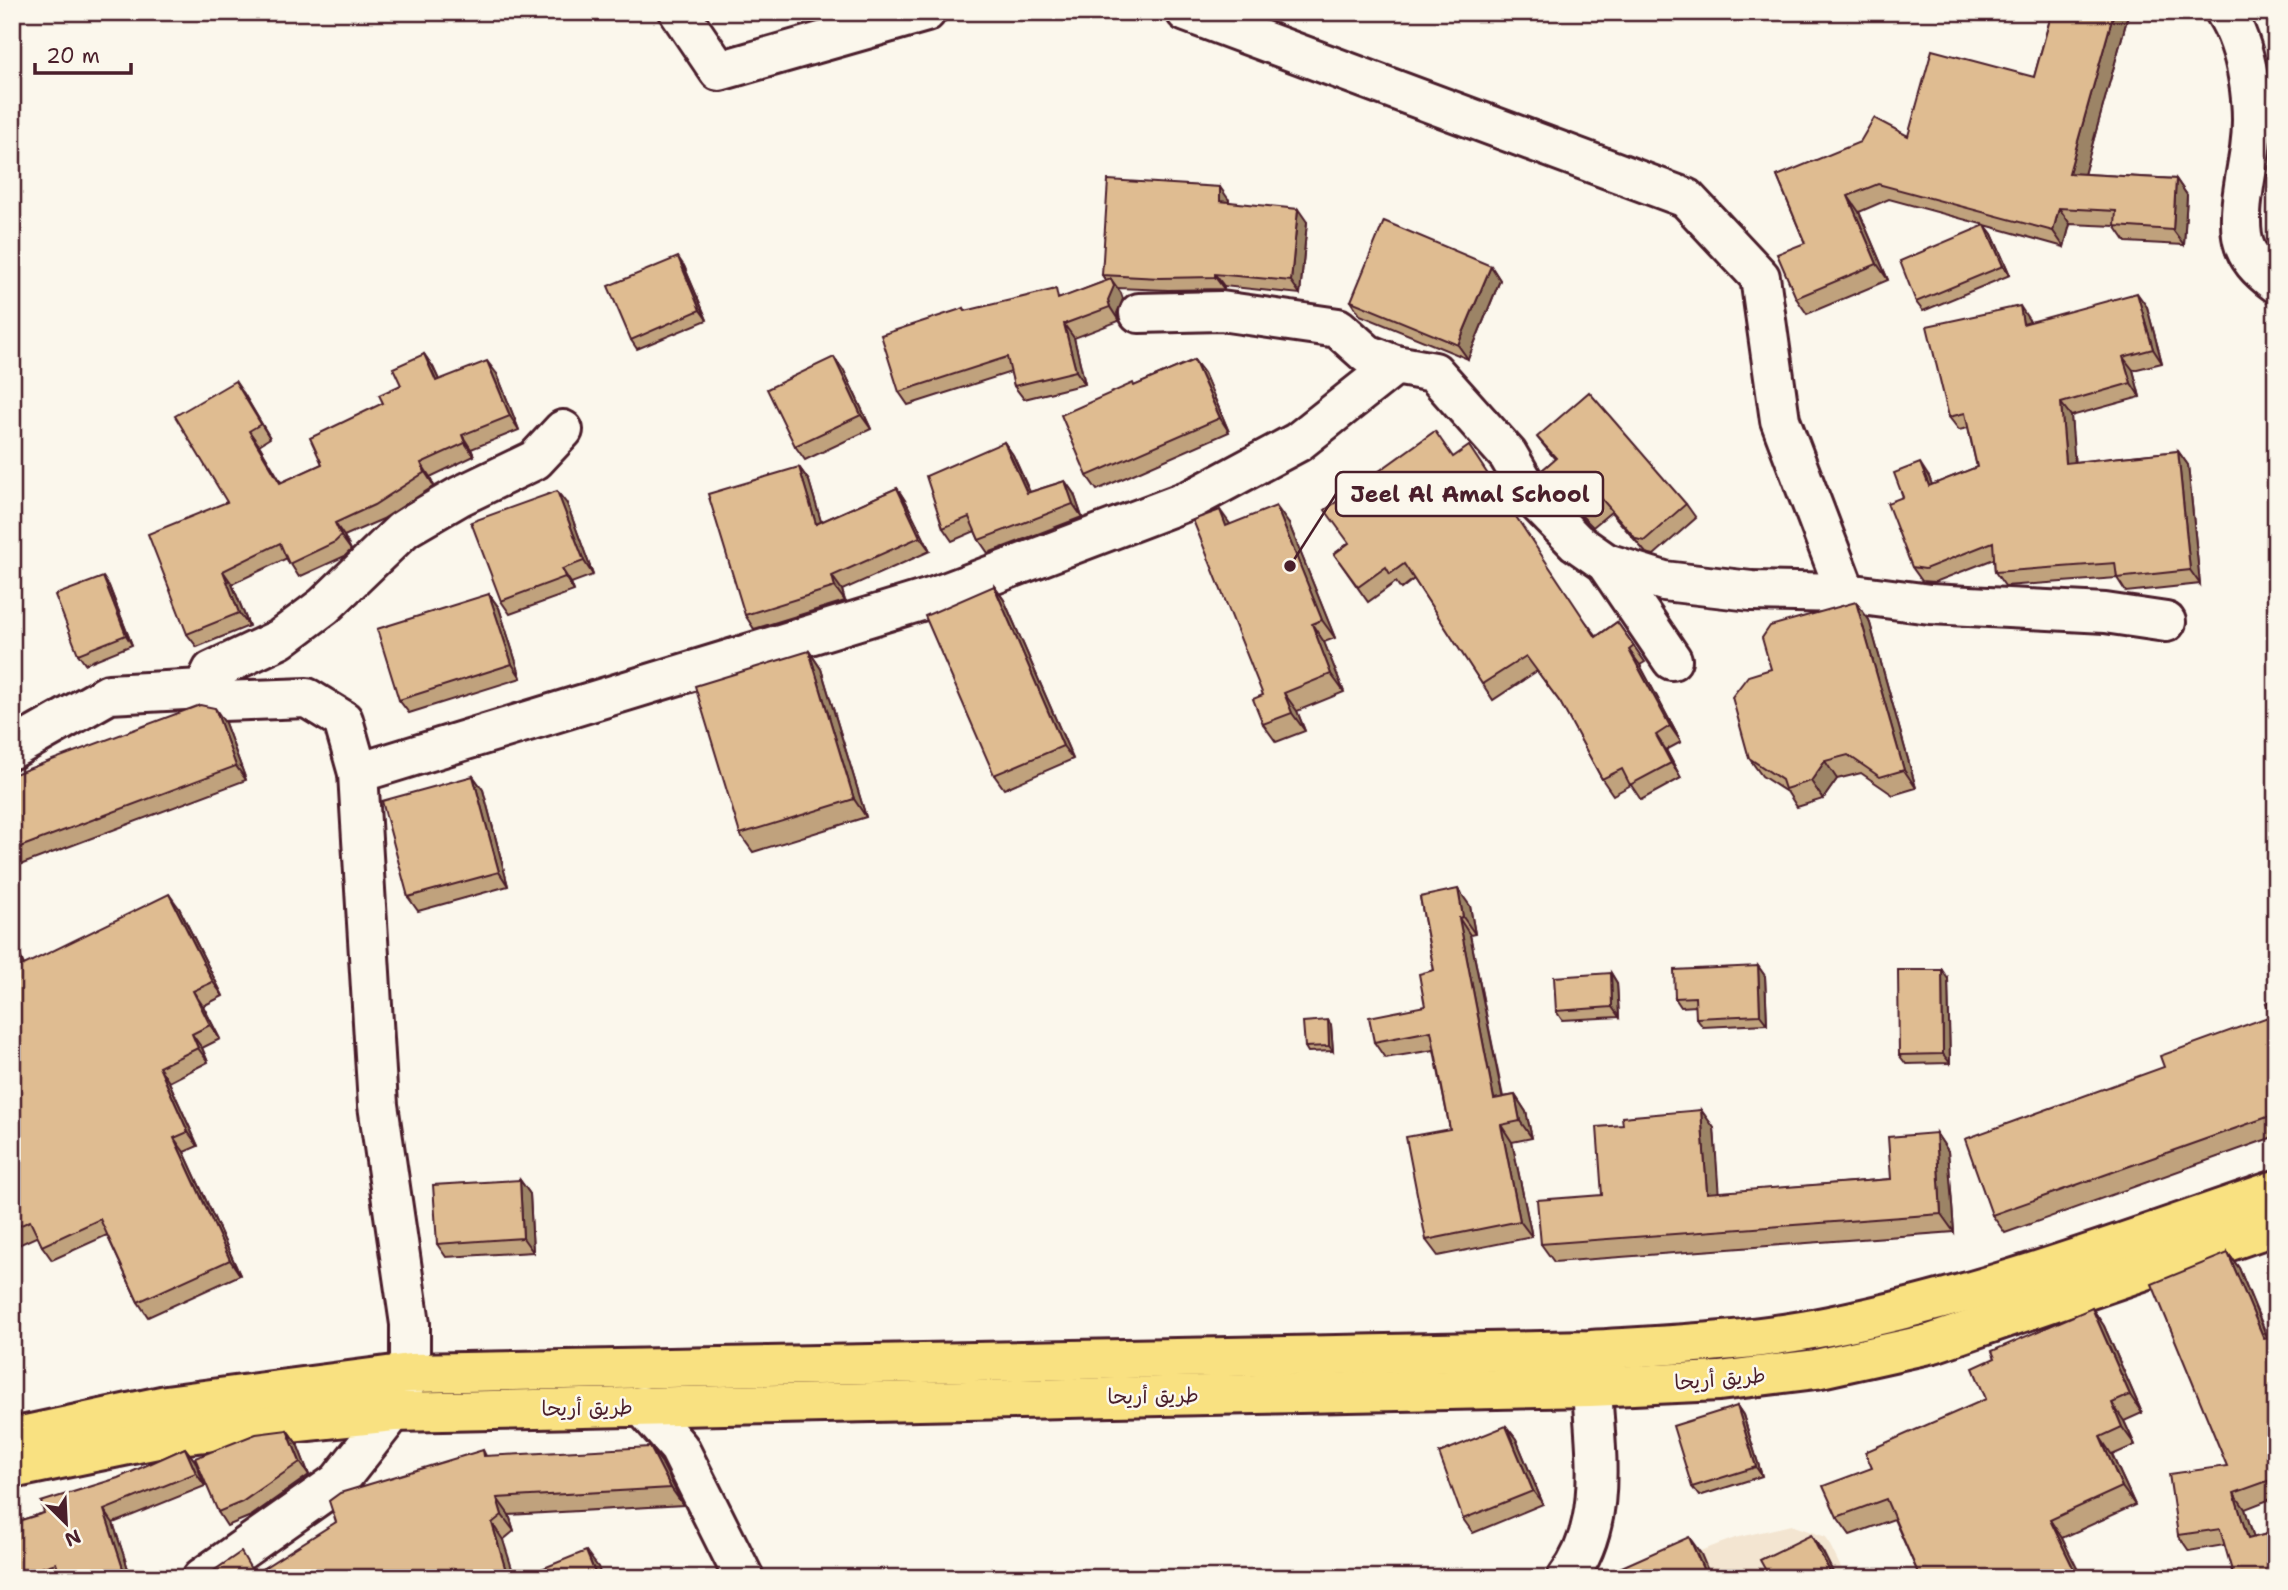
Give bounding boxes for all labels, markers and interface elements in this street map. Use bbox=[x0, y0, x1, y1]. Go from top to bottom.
scale bar bbox=[35, 32, 131, 76]
text: 20 m bbox=[46, 42, 100, 70]
callout: Jeel Al Amal School bbox=[1336, 472, 1603, 516]
text: Jeel Al Amal School bbox=[1350, 479, 1590, 509]
street label: طريق أريحا bbox=[1673, 1361, 1767, 1397]
street label: طريق أريحا bbox=[1107, 1381, 1199, 1411]
street label: طريق أريحا bbox=[541, 1393, 633, 1423]
north arrow bbox=[32, 1488, 102, 1558]
text: N bbox=[61, 1524, 85, 1553]

